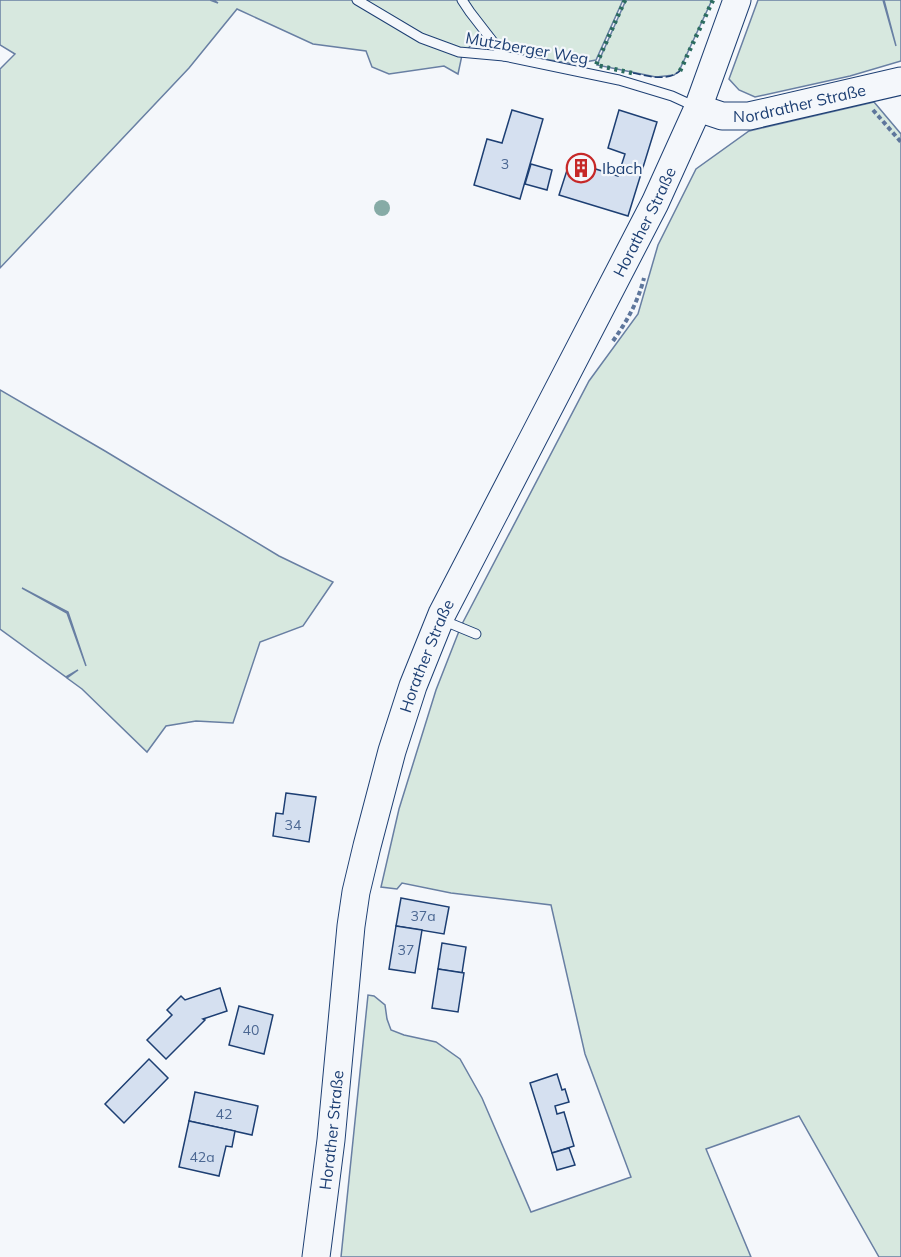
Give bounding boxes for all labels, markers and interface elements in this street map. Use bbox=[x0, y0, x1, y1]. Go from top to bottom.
street label: Mutzberger Weg bbox=[464, 27, 590, 69]
street label: Nordrather Straße bbox=[733, 79, 868, 127]
building icon: Ibach bbox=[565, 152, 597, 184]
house number: 3 bbox=[501, 155, 509, 173]
place label: Ibach bbox=[602, 158, 643, 178]
street label: Horather Straße bbox=[609, 164, 680, 280]
street label: Horather Straße bbox=[395, 596, 458, 715]
house number: 34 bbox=[285, 816, 302, 834]
house number: 37a bbox=[410, 907, 436, 925]
house number: 37 bbox=[398, 941, 414, 959]
house number: 40 bbox=[243, 1021, 259, 1039]
street label: Horather Straße bbox=[315, 1069, 347, 1191]
house number: 42 bbox=[216, 1105, 232, 1123]
house number: 42a bbox=[189, 1148, 215, 1166]

